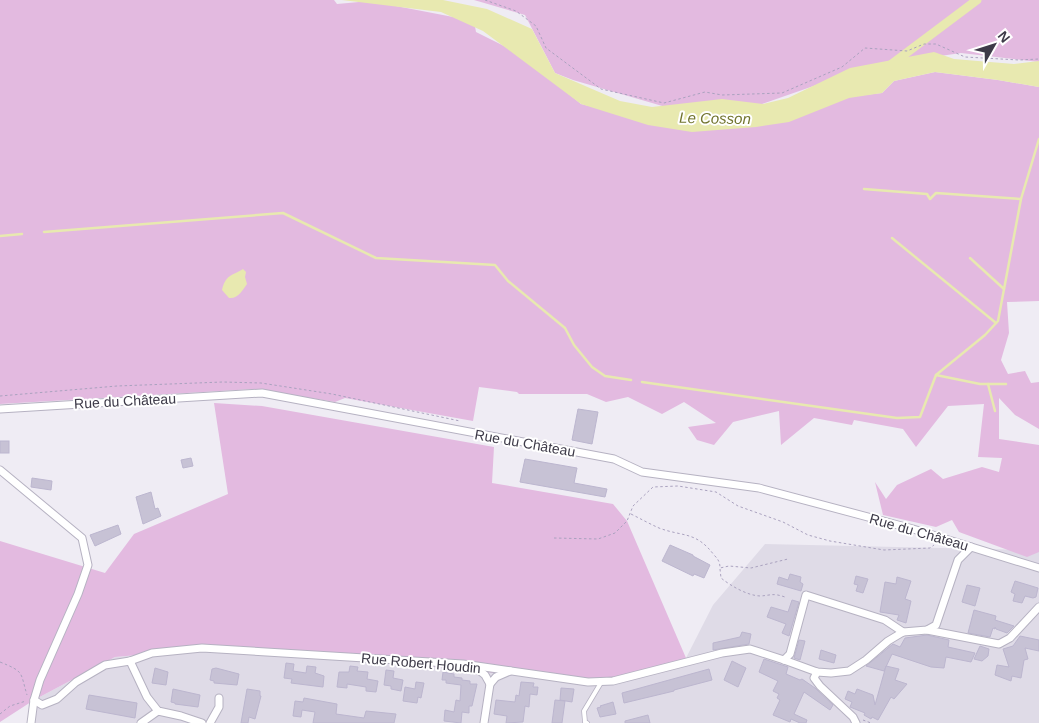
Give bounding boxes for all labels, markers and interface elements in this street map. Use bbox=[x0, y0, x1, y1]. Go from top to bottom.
north arrow bbox=[969, 20, 1019, 70]
text: N bbox=[995, 28, 1014, 46]
water label: Le Cosson bbox=[679, 109, 751, 127]
street label: Rue du Château bbox=[74, 390, 176, 412]
street label: Rue du Château bbox=[473, 426, 577, 460]
street label: Rue du Château bbox=[868, 510, 970, 554]
street label: Rue Robert Houdin bbox=[361, 650, 481, 676]

